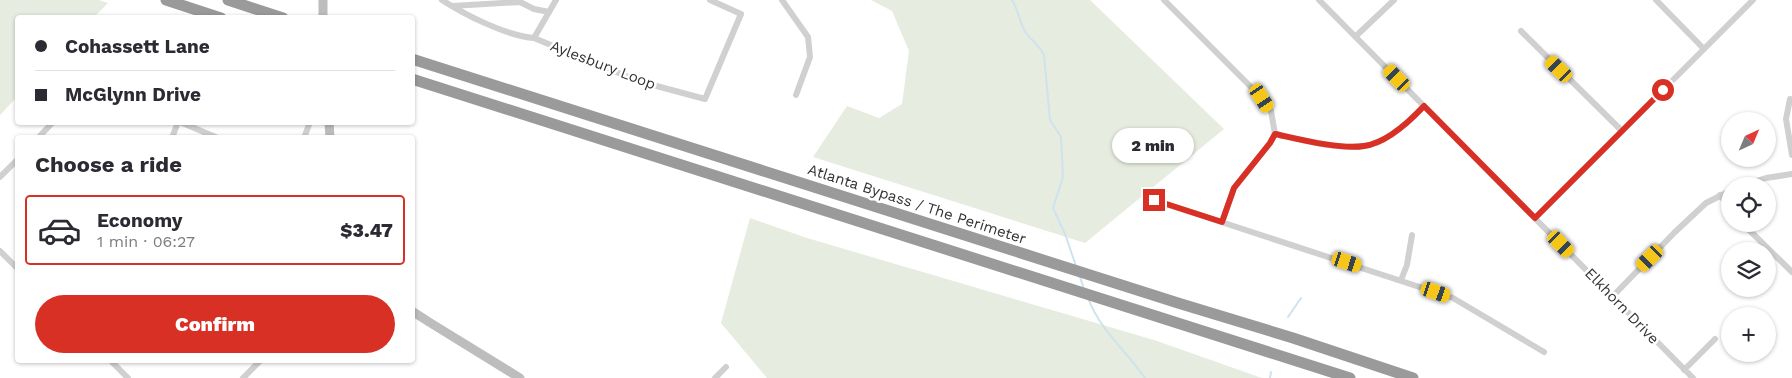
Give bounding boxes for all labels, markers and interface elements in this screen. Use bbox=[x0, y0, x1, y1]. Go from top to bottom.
text: Cohassett Lane bbox=[65, 35, 210, 58]
street label: Aylesbury Loop bbox=[548, 37, 658, 93]
car bbox=[1543, 53, 1575, 85]
car bbox=[1381, 62, 1412, 94]
route start bbox=[1652, 79, 1674, 101]
car bbox=[1247, 81, 1276, 115]
text: McGlynn Drive bbox=[65, 83, 201, 106]
north arrow bbox=[1721, 112, 1776, 168]
map controls bbox=[1721, 112, 1776, 362]
callout: 2 min bbox=[1113, 128, 1195, 162]
text: 2 min bbox=[1131, 136, 1175, 155]
text: Choose a ride bbox=[35, 152, 182, 177]
street label: Atlanta Bypass / The Perimeter bbox=[806, 160, 1028, 248]
button: locate bbox=[1721, 177, 1776, 232]
route end bbox=[1143, 189, 1165, 211]
icon: car bbox=[37, 208, 82, 253]
text: Economy bbox=[97, 209, 182, 232]
text: $3.47 bbox=[340, 219, 393, 242]
car bbox=[1545, 228, 1576, 260]
text: 1 min · 06:27 bbox=[97, 232, 195, 251]
car bbox=[1634, 242, 1665, 274]
button: layers bbox=[1721, 242, 1776, 297]
car bbox=[1330, 250, 1363, 274]
street label: Elkhorn Drive bbox=[1581, 264, 1663, 348]
car bbox=[1419, 280, 1452, 304]
button: Confirm bbox=[35, 295, 395, 353]
button: + bbox=[1721, 307, 1776, 362]

